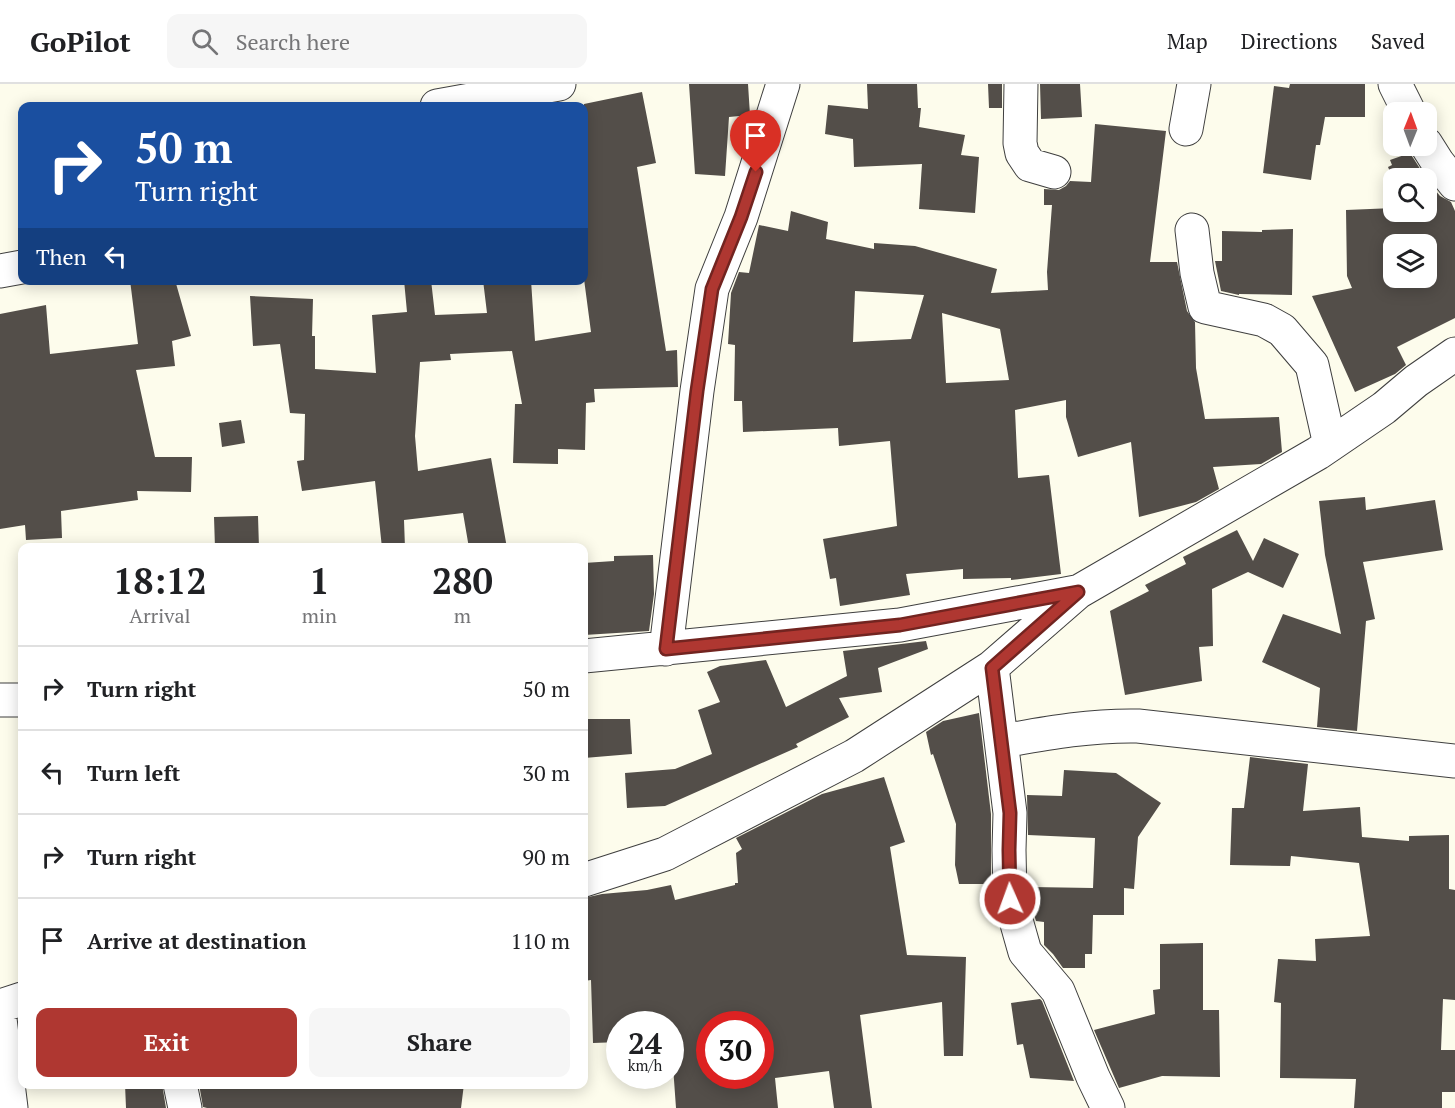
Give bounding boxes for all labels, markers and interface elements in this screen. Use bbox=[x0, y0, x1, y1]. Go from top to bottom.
search box bbox=[167, 14, 587, 68]
text: GoPilot bbox=[30, 23, 131, 60]
icon: search bbox=[188, 25, 221, 58]
text: Search here bbox=[236, 27, 350, 56]
text: Map bbox=[1167, 27, 1208, 55]
text: Directions bbox=[1241, 27, 1338, 55]
text: Saved bbox=[1371, 27, 1425, 55]
north arrow bbox=[1383, 102, 1437, 156]
map controls bbox=[1383, 102, 1437, 288]
pin bbox=[730, 110, 781, 172]
text: 50 m bbox=[135, 119, 233, 175]
icon: arrive bbox=[739, 119, 772, 152]
icon: right bbox=[36, 126, 114, 204]
button: search bbox=[1383, 168, 1437, 222]
text: Turn right bbox=[135, 173, 258, 209]
button: layers bbox=[1383, 234, 1437, 288]
icon: left bbox=[99, 240, 132, 273]
text: Then bbox=[36, 242, 87, 271]
text: 18:12 bbox=[113, 557, 207, 604]
text: 1 bbox=[309, 557, 330, 604]
text: 280 bbox=[432, 557, 493, 604]
text: Arrival bbox=[129, 602, 191, 629]
text: min bbox=[302, 602, 337, 629]
text: m bbox=[454, 602, 471, 629]
icon: right bbox=[36, 672, 69, 705]
text: Turn right bbox=[87, 674, 196, 703]
text: 50 m bbox=[522, 674, 570, 703]
icon: left bbox=[36, 756, 69, 789]
text: Turn left bbox=[87, 758, 180, 787]
text: 30 m bbox=[522, 758, 570, 787]
icon: right bbox=[36, 840, 69, 873]
text: Turn right bbox=[87, 842, 196, 871]
text: 90 m bbox=[522, 842, 570, 871]
position arrow bbox=[978, 867, 1042, 931]
icon: arrive bbox=[36, 924, 69, 957]
text: Arrive at destination bbox=[87, 926, 306, 955]
text: 110 m bbox=[510, 926, 570, 955]
button: Exit bbox=[36, 1008, 297, 1077]
button: Share bbox=[309, 1008, 570, 1077]
speed limit sign: 30 bbox=[696, 1011, 774, 1089]
text: 24 bbox=[628, 1023, 662, 1063]
text: km/h bbox=[628, 1055, 662, 1075]

